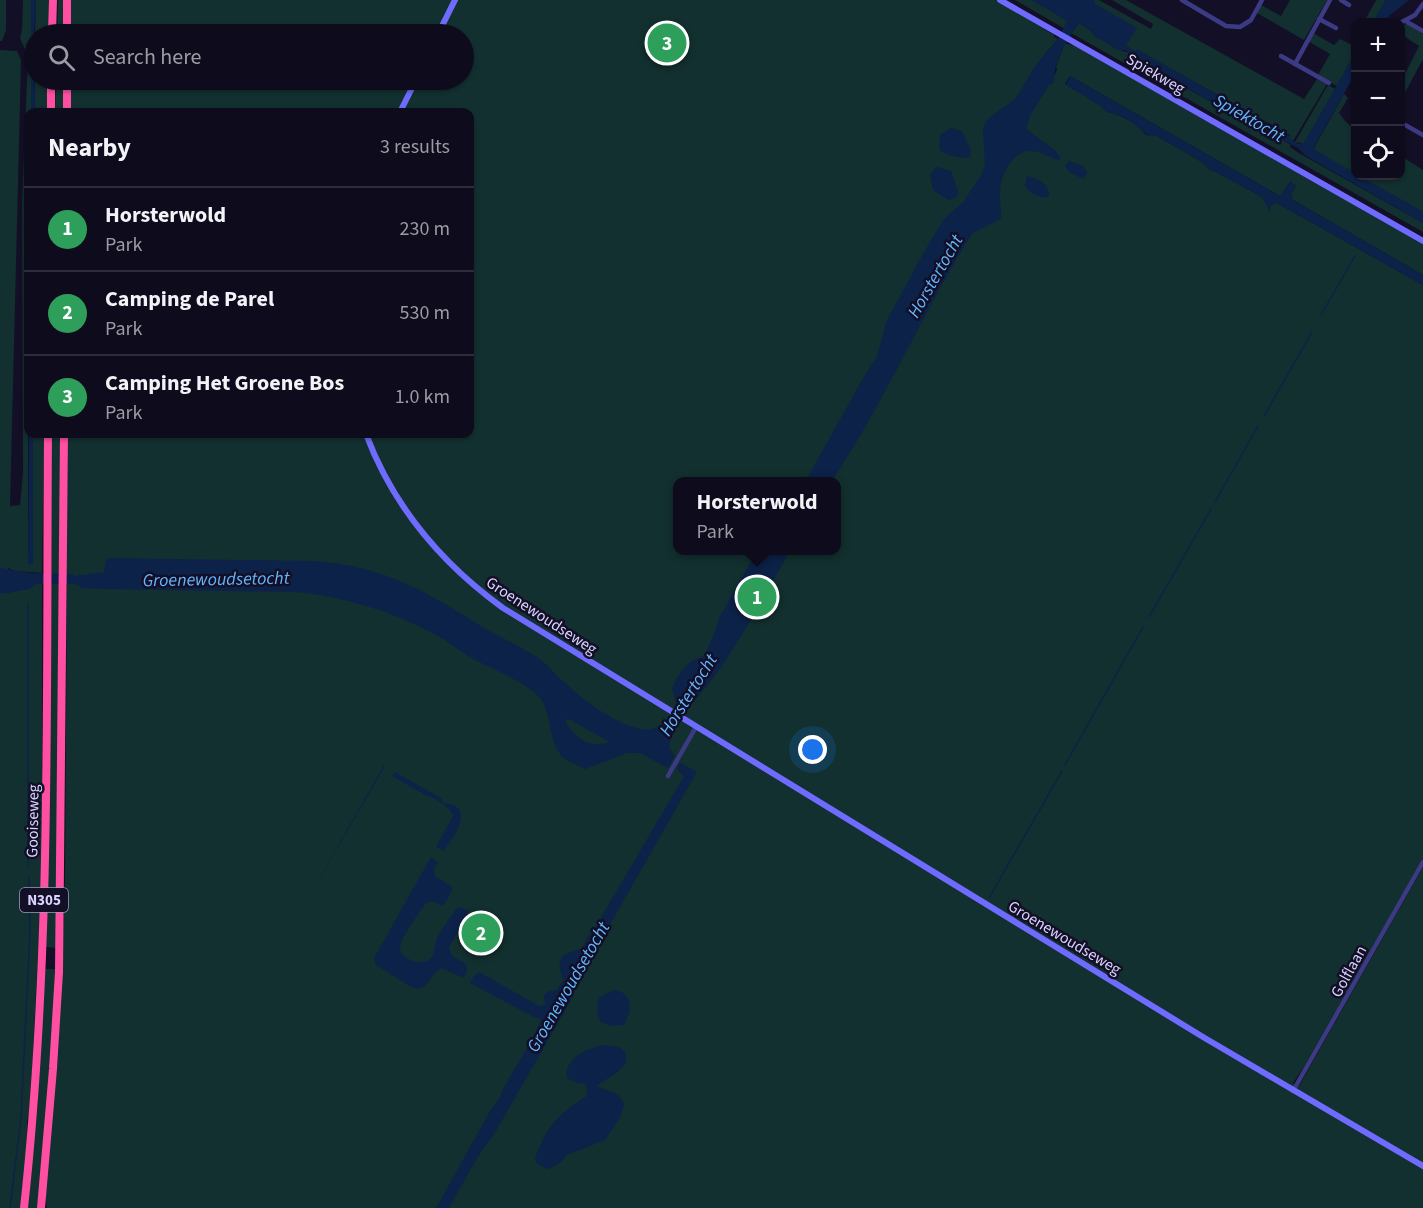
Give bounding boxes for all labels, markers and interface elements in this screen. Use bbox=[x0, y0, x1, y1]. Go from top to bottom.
map controls bbox=[1351, 18, 1405, 180]
button: + bbox=[1351, 18, 1405, 72]
pin: 3 bbox=[648, 20, 686, 66]
search box bbox=[24, 24, 474, 90]
icon: search bbox=[45, 41, 78, 74]
text: Search here bbox=[93, 41, 201, 73]
street label: Spiekweg bbox=[1122, 48, 1189, 100]
button: − bbox=[1351, 72, 1405, 126]
water label: Spiektocht bbox=[1209, 88, 1290, 149]
button: locate bbox=[1351, 126, 1405, 180]
text: Nearby bbox=[48, 129, 131, 166]
text: 3 results bbox=[380, 133, 450, 161]
text: Horsterwold bbox=[105, 199, 226, 231]
text: 1 bbox=[62, 215, 73, 243]
text: 230 m bbox=[400, 215, 450, 243]
water label: Horstertocht bbox=[902, 229, 970, 322]
text: Park bbox=[105, 231, 142, 259]
text: Camping de Parel bbox=[105, 283, 274, 315]
text: 2 bbox=[62, 299, 73, 327]
text: 530 m bbox=[400, 299, 450, 327]
text: Park bbox=[105, 315, 142, 343]
text: Camping Het Groene Bos bbox=[105, 367, 344, 399]
text: 3 bbox=[62, 383, 73, 411]
text: 1.0 km bbox=[395, 383, 450, 411]
text: Park bbox=[105, 399, 142, 427]
popup bbox=[673, 477, 841, 555]
text: Horsterwold bbox=[696, 486, 818, 518]
text: Park bbox=[696, 518, 734, 546]
water label: Groenewoudsetocht bbox=[142, 566, 291, 593]
street label: Groenewoudseweg bbox=[482, 572, 601, 660]
pin: 1 bbox=[738, 574, 777, 620]
water label: Horstertocht bbox=[653, 649, 724, 741]
your location bbox=[798, 735, 827, 764]
street label: Gooiseweg bbox=[21, 784, 45, 858]
road number: N305 bbox=[20, 888, 68, 912]
street label: Groenewoudseweg bbox=[1004, 895, 1125, 980]
pin: 2 bbox=[462, 910, 500, 956]
water label: Groenewoudsetocht bbox=[521, 916, 617, 1057]
street label: Golflaan bbox=[1326, 942, 1372, 1001]

